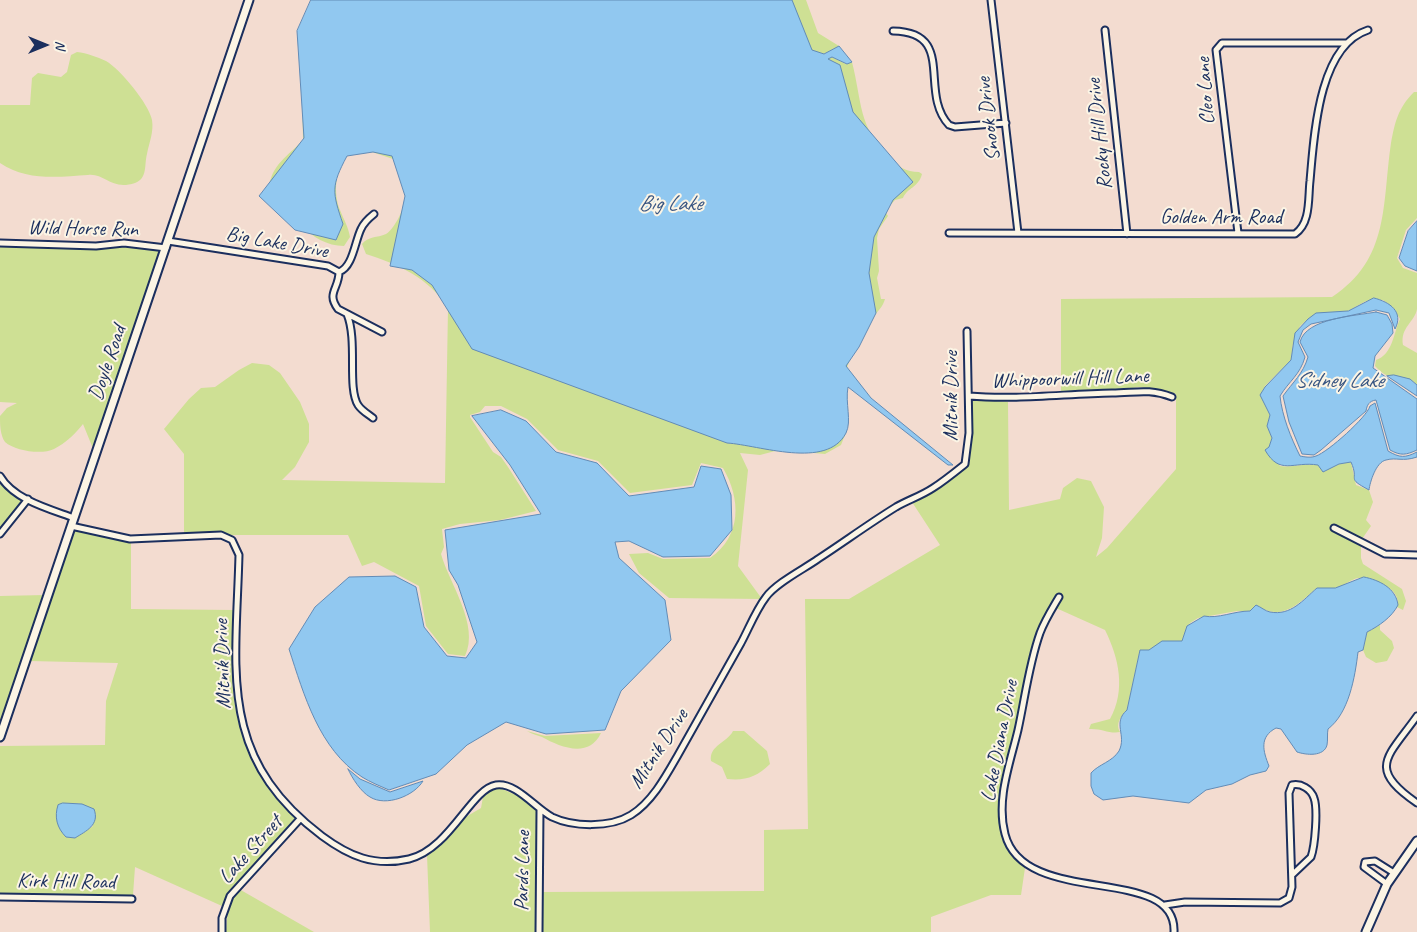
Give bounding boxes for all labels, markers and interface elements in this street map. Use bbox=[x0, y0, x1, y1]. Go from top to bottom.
north arrow bbox=[20, 20, 70, 70]
text: N bbox=[52, 41, 69, 49]
street label: Cleo Lane bbox=[1191, 57, 1221, 125]
street label: Snook Drive bbox=[971, 76, 1007, 162]
street label: Rocky Hill Drive bbox=[1082, 77, 1118, 191]
water label: Big Lake bbox=[638, 191, 702, 217]
street label: Golden Arm Road bbox=[1160, 204, 1282, 230]
street label: Wild Horse Run bbox=[28, 215, 138, 243]
street label: Big Lake Drive bbox=[224, 222, 330, 264]
street label: Doyle Road bbox=[83, 322, 133, 404]
street label: Mitnik Drive bbox=[938, 351, 964, 441]
street label: Whippoorwill Hill Lane bbox=[991, 364, 1149, 394]
water label: Sidney Lake bbox=[1295, 368, 1383, 394]
street label: Mitnik Drive bbox=[209, 619, 237, 709]
street label: Lake Diana Drive bbox=[976, 678, 1024, 804]
street label: Mitnik Drive bbox=[624, 704, 694, 794]
street label: Lake Street bbox=[214, 811, 288, 889]
street label: Pards Lane bbox=[510, 831, 536, 911]
street label: Kirk Hill Road bbox=[17, 869, 115, 895]

